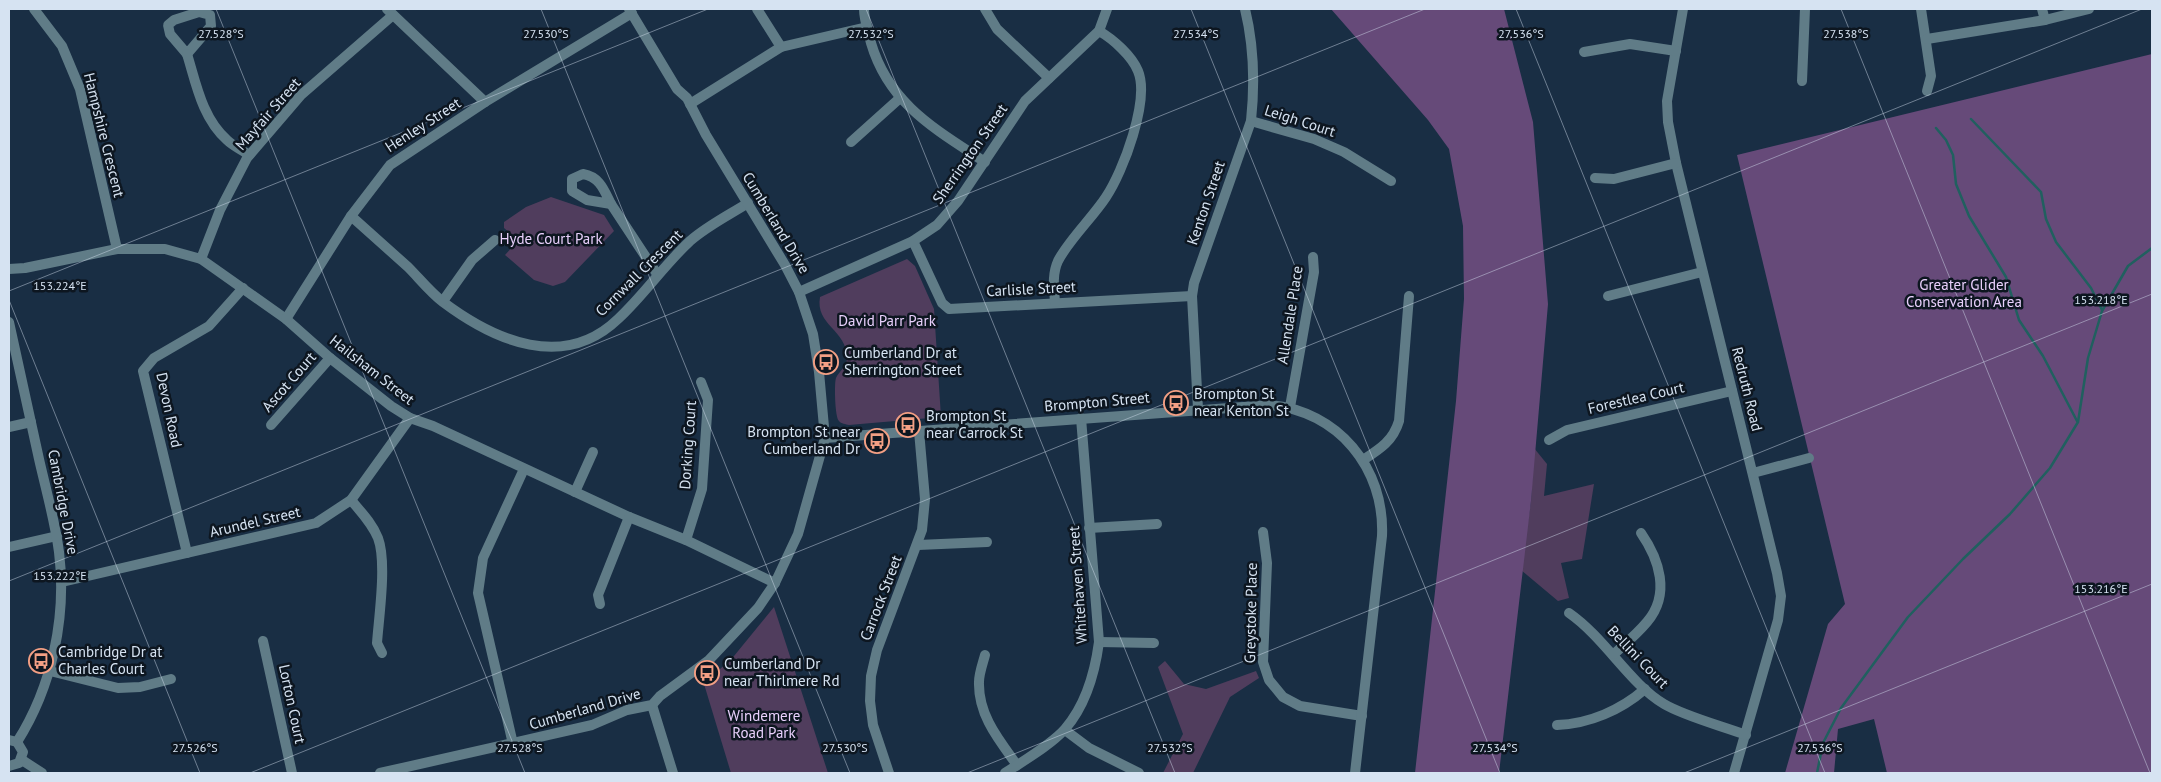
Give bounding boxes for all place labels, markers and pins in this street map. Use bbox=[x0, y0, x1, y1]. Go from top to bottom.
place label: Cumberland Dr at Sherrington Street bbox=[844, 343, 962, 379]
bus stop icon: Cumberland Dr at Sherrington Street bbox=[813, 349, 839, 375]
place label: Brompton St near Kenton St bbox=[1194, 384, 1289, 420]
bus stop icon: Brompton St near Kenton St bbox=[1163, 390, 1189, 416]
place label: Brompton St near Carrock St bbox=[926, 406, 1023, 442]
bus stop icon: Brompton St near Carrock St bbox=[895, 412, 921, 438]
place label: Brompton St near Cumberland Dr bbox=[747, 422, 860, 458]
bus stop icon: Brompton St near Cumberland Dr bbox=[864, 428, 890, 454]
place label: Cambridge Dr at Charles Court bbox=[58, 642, 162, 678]
bus stop icon: Cambridge Dr at Charles Court bbox=[28, 648, 54, 674]
place label: Cumberland Dr near Thirlmere Rd bbox=[724, 654, 839, 690]
bus stop icon: Cumberland Dr near Thirlmere Rd bbox=[694, 660, 720, 686]

